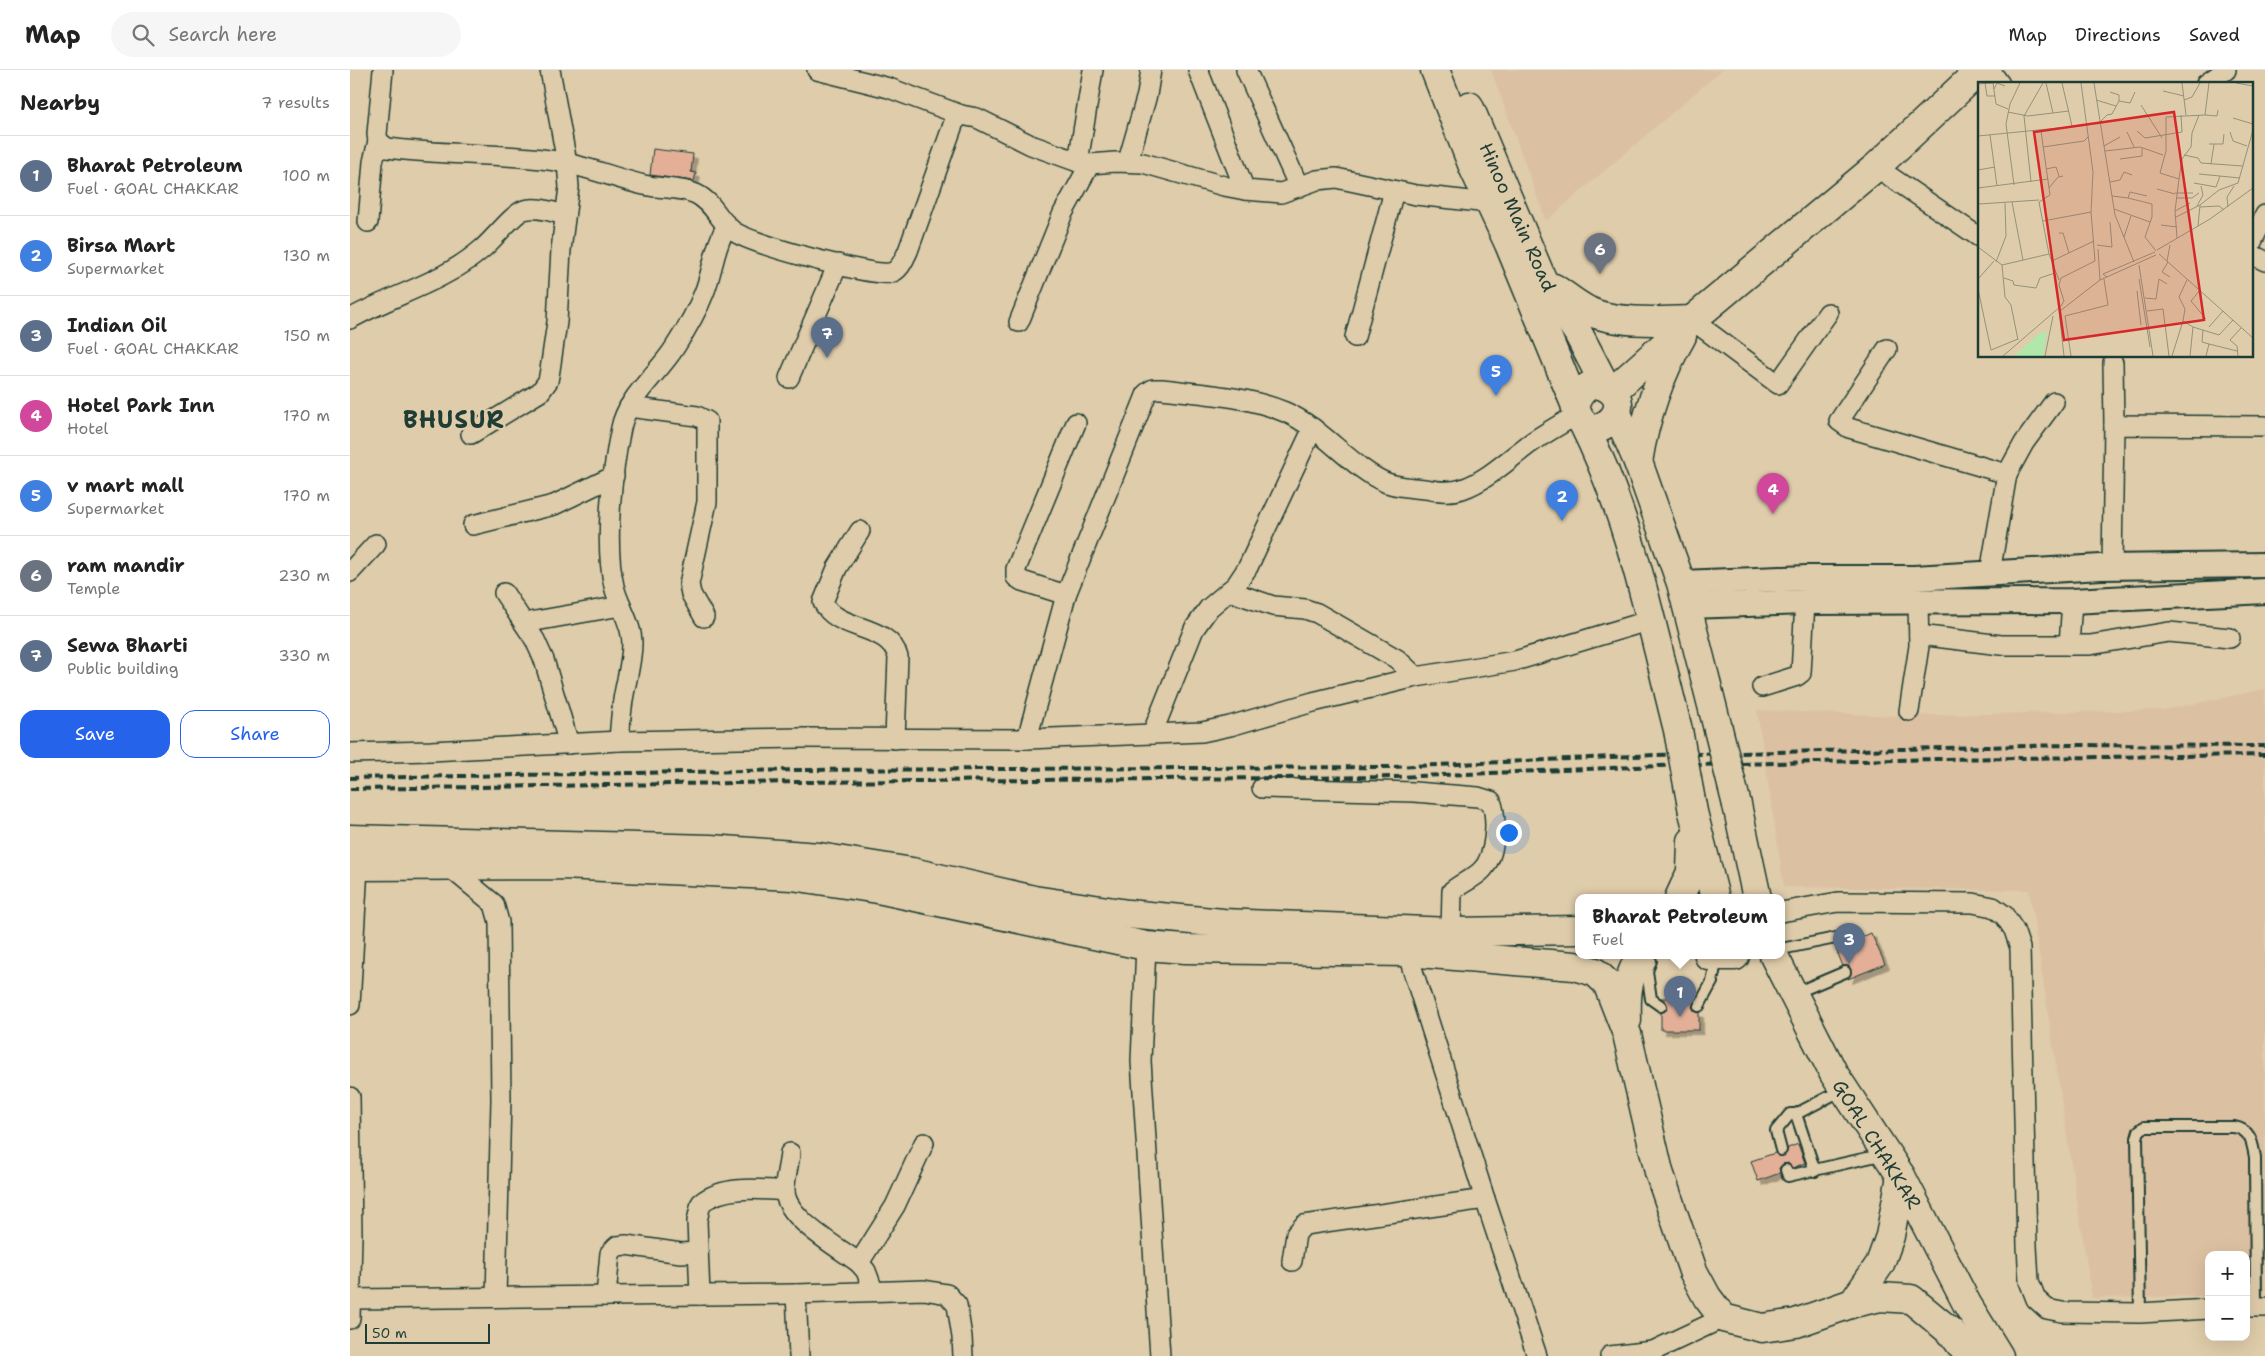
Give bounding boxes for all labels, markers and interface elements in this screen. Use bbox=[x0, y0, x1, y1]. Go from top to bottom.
search box bbox=[111, 12, 461, 57]
text: Map bbox=[25, 19, 81, 51]
icon: search bbox=[129, 21, 157, 49]
text: Search here bbox=[169, 22, 277, 47]
text: Map bbox=[2009, 23, 2047, 47]
text: Directions bbox=[2075, 23, 2161, 47]
text: Saved bbox=[2189, 23, 2240, 47]
inset map bbox=[1978, 82, 2252, 358]
text: Nearby bbox=[20, 89, 100, 117]
text: 7 results bbox=[261, 92, 330, 113]
street label: Hinoo Main Road bbox=[1473, 139, 1562, 296]
text: Bharat Petroleum bbox=[67, 153, 242, 178]
text: 1 bbox=[32, 165, 40, 186]
text: 100 m bbox=[282, 165, 330, 186]
text: Fuel · GOAL CHAKKAR bbox=[67, 178, 238, 199]
text: Birsa Mart bbox=[67, 233, 175, 258]
pin: 6 bbox=[1584, 233, 1616, 274]
text: 2 bbox=[30, 245, 42, 266]
text: 130 m bbox=[283, 245, 330, 266]
text: Supermarket bbox=[67, 258, 164, 279]
text: Indian Oil bbox=[67, 313, 167, 338]
pin: 7 bbox=[811, 317, 843, 358]
text: 3 bbox=[30, 325, 42, 346]
text: 150 m bbox=[283, 325, 330, 346]
text: Fuel · GOAL CHAKKAR bbox=[67, 338, 238, 359]
pin: 5 bbox=[1480, 355, 1512, 396]
text: Hotel Park Inn bbox=[67, 393, 215, 418]
district label: BHUSUR bbox=[403, 404, 505, 436]
text: 4 bbox=[30, 405, 42, 426]
text: 170 m bbox=[283, 405, 330, 426]
text: Hotel bbox=[67, 418, 108, 439]
text: v mart mall bbox=[67, 473, 184, 498]
pin: 4 bbox=[1757, 473, 1789, 514]
pin: 2 bbox=[1546, 480, 1578, 521]
text: 5 bbox=[31, 485, 41, 506]
text: 170 m bbox=[283, 485, 330, 506]
text: Supermarket bbox=[67, 498, 164, 519]
text: ram mandir bbox=[67, 553, 185, 578]
text: 6 bbox=[30, 565, 42, 586]
text: 230 m bbox=[278, 565, 330, 586]
text: Temple bbox=[67, 578, 120, 599]
text: Sewa Bharti bbox=[67, 633, 188, 658]
text: 7 bbox=[30, 645, 42, 666]
text: 330 m bbox=[278, 645, 330, 666]
text: Public building bbox=[67, 658, 179, 679]
button: Save bbox=[20, 710, 170, 758]
button: Share bbox=[180, 710, 330, 758]
your location bbox=[1496, 820, 1522, 846]
popup bbox=[1575, 894, 1785, 959]
text: Bharat Petroleum bbox=[1592, 904, 1768, 929]
pin: 3 bbox=[1833, 923, 1865, 964]
text: Fuel bbox=[1592, 929, 1624, 950]
pin: 1 bbox=[1664, 976, 1696, 1017]
street label: GOAL CHAKKAR bbox=[1827, 1075, 1926, 1214]
map controls bbox=[2205, 1251, 2250, 1341]
button: + bbox=[2205, 1251, 2250, 1296]
button: − bbox=[2205, 1296, 2250, 1341]
scale bar bbox=[365, 1321, 490, 1344]
text: 50 m bbox=[372, 1324, 407, 1342]

